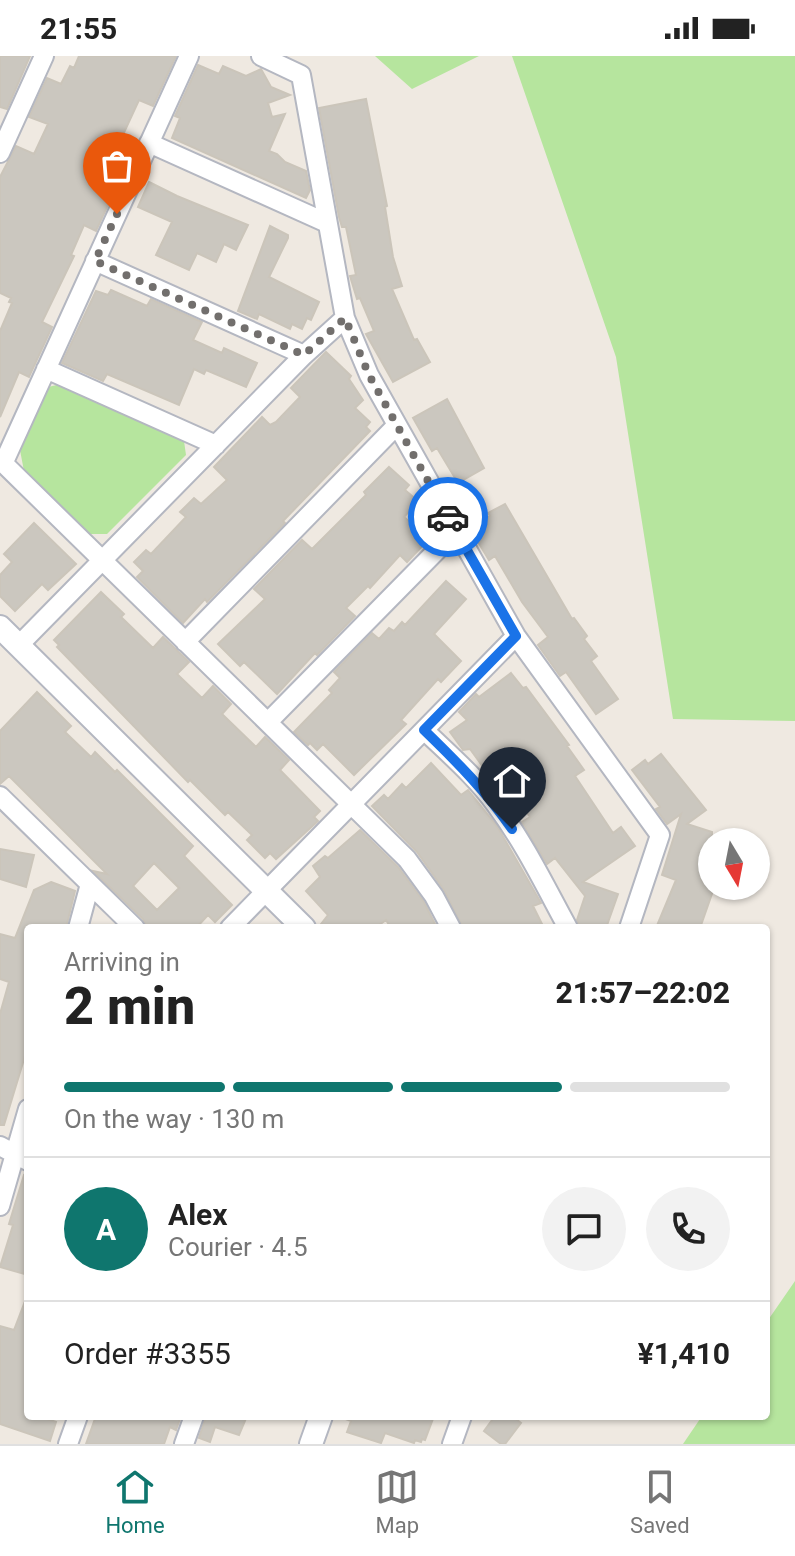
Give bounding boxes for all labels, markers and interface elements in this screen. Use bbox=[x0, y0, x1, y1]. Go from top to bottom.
text: 21:55 bbox=[40, 11, 117, 46]
pin bbox=[83, 132, 151, 214]
icon: bag bbox=[95, 144, 139, 188]
courier bbox=[408, 477, 488, 557]
icon: car bbox=[426, 495, 470, 539]
pin bbox=[478, 747, 546, 829]
icon: home bbox=[490, 759, 534, 803]
north arrow bbox=[698, 828, 770, 900]
map controls bbox=[698, 828, 770, 900]
text: Arriving in bbox=[64, 947, 180, 977]
text: 21:57–22:02 bbox=[555, 975, 730, 1010]
text: 2 min bbox=[64, 976, 195, 1037]
text: On the way · 130 m bbox=[64, 1104, 284, 1134]
button: chat bbox=[542, 1187, 626, 1271]
button: phone bbox=[646, 1187, 730, 1271]
text: Alex bbox=[168, 1197, 228, 1232]
text: A bbox=[96, 1212, 116, 1247]
text: Courier · 4.5 bbox=[168, 1232, 308, 1262]
text: Order #3355 bbox=[64, 1336, 231, 1371]
text: ¥1,410 bbox=[638, 1336, 730, 1371]
tab: Home bbox=[105, 1465, 165, 1538]
tab: Map bbox=[375, 1465, 419, 1538]
tab: Saved bbox=[630, 1465, 690, 1538]

